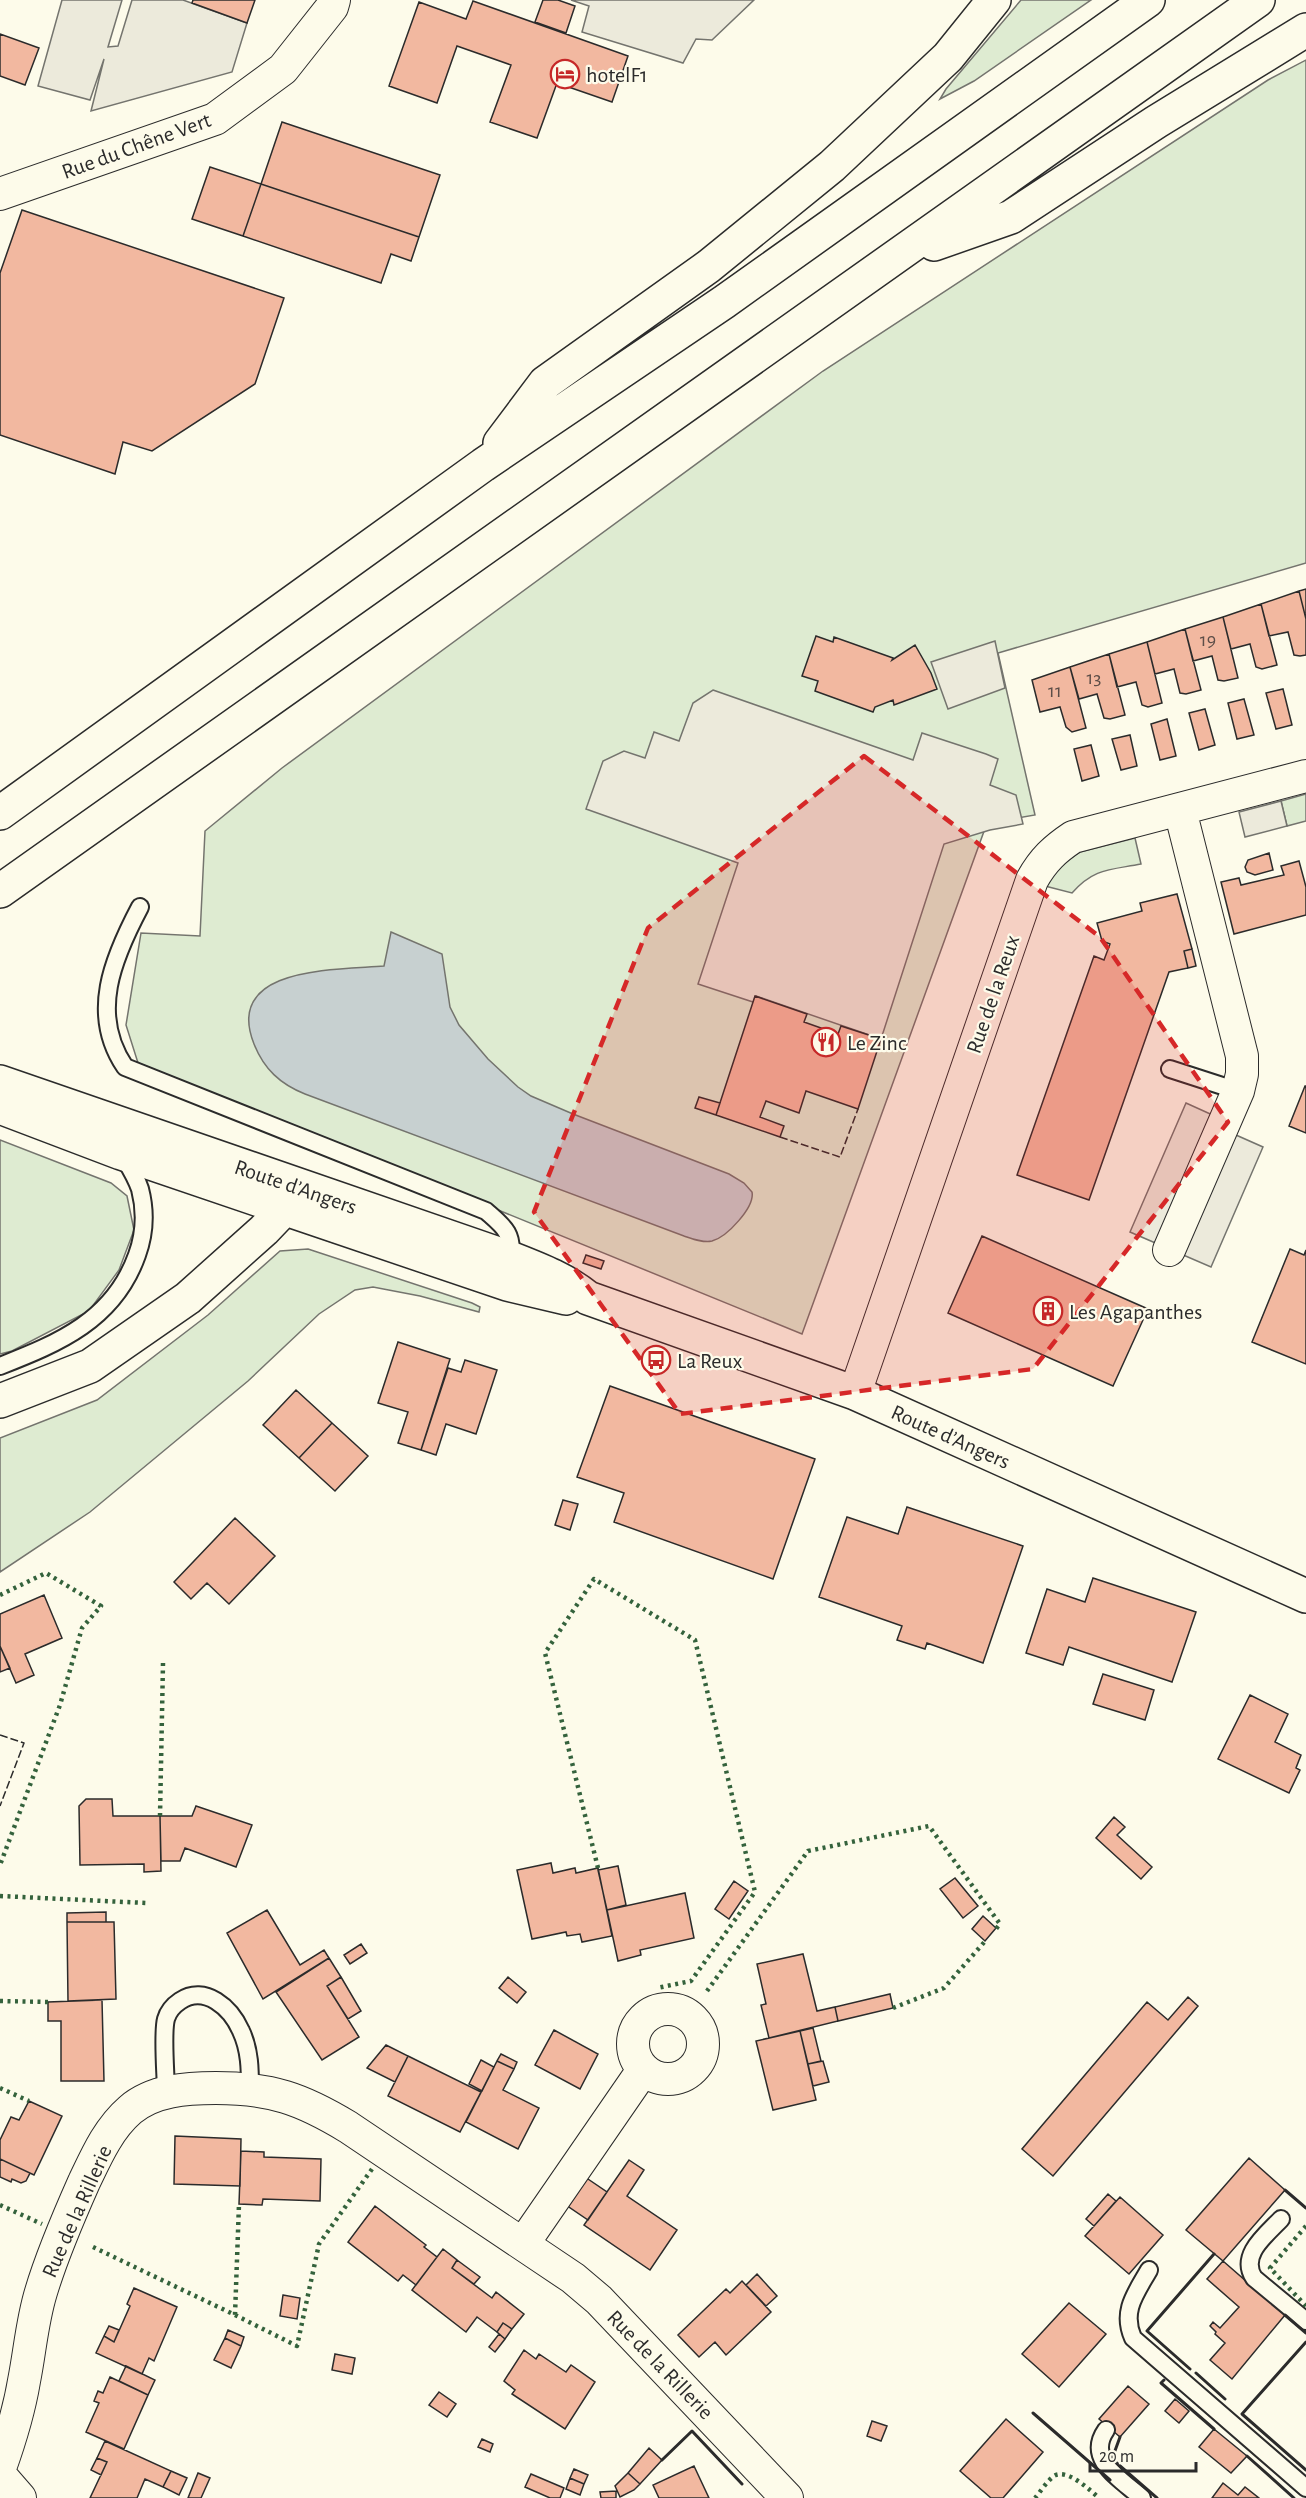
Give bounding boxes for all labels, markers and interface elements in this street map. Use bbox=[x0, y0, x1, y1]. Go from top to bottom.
hotel icon: hotelF1 bbox=[549, 58, 581, 90]
place label: hotelF1 bbox=[586, 64, 648, 86]
street label: Rue du Chêne Vert bbox=[59, 109, 214, 183]
house number: 19 bbox=[1200, 630, 1216, 650]
house number: 13 bbox=[1086, 668, 1102, 688]
house number: 11 bbox=[1048, 681, 1062, 701]
street label: Rue de la Reux bbox=[962, 932, 1024, 1056]
restaurant icon: Le Zinc bbox=[810, 1026, 842, 1058]
place label: Le Zinc bbox=[847, 1032, 907, 1054]
street label: Route d’Angers bbox=[232, 1156, 360, 1218]
building icon: Les Agapanthes bbox=[1032, 1295, 1064, 1327]
place label: Les Agapanthes bbox=[1069, 1301, 1202, 1323]
bus stop icon: La Reux bbox=[640, 1344, 672, 1376]
place label: La Reux bbox=[677, 1350, 743, 1372]
street label: Route d’Angers bbox=[888, 1401, 1013, 1473]
street label: Rue de la Rillerie bbox=[38, 2142, 116, 2281]
street label: Rue de la Rillerie bbox=[603, 2306, 718, 2424]
scale bar bbox=[1090, 2435, 1196, 2473]
text: 20 m bbox=[1099, 2448, 1134, 2466]

